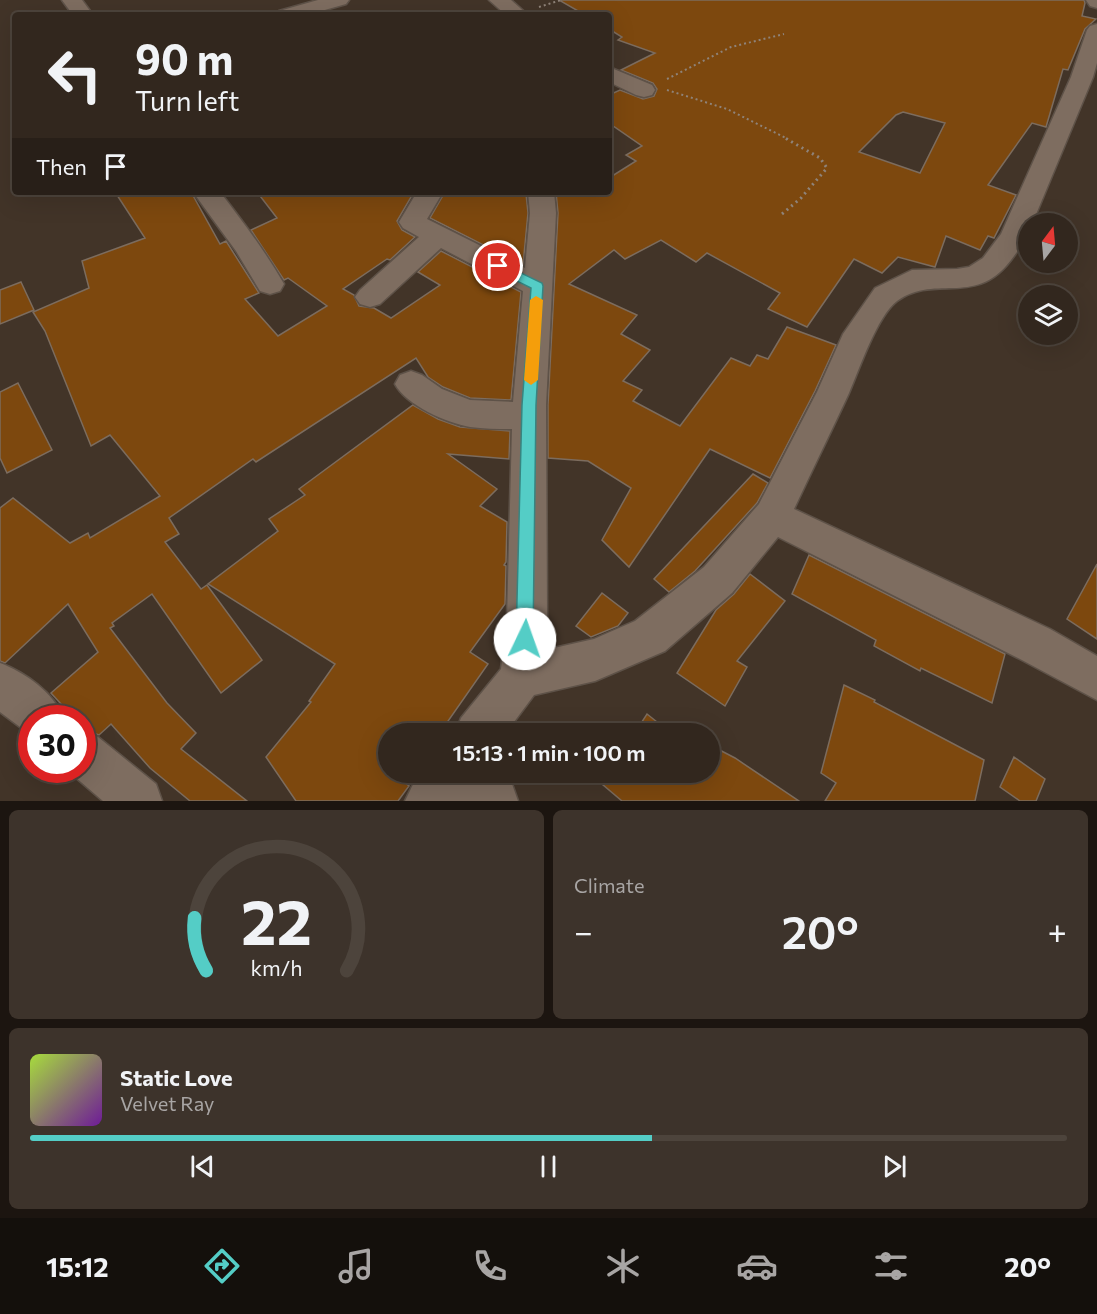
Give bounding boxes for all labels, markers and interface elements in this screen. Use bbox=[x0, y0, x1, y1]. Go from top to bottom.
text: 90 m bbox=[135, 32, 234, 84]
icon: left bbox=[36, 36, 114, 114]
text: Turn left bbox=[135, 84, 239, 117]
icon: arrive bbox=[99, 150, 132, 183]
text: Then bbox=[36, 153, 87, 180]
north arrow bbox=[1018, 213, 1078, 273]
map controls bbox=[1018, 213, 1078, 345]
pin bbox=[472, 240, 523, 291]
icon: arrive bbox=[481, 249, 514, 282]
button: layers bbox=[1018, 285, 1078, 345]
position arrow bbox=[493, 607, 557, 671]
speed limit sign: 30 bbox=[18, 705, 96, 783]
text: 15:13 · 1 min · 100 m bbox=[453, 739, 645, 766]
text: Climate bbox=[574, 873, 644, 897]
text: 22 bbox=[241, 882, 312, 958]
text: 20° bbox=[782, 903, 859, 958]
text: − bbox=[574, 910, 593, 951]
text: + bbox=[1048, 910, 1067, 951]
text: km/h bbox=[250, 955, 303, 981]
text: Static Love bbox=[120, 1064, 233, 1091]
text: Velvet Ray bbox=[120, 1091, 214, 1115]
icon: previous bbox=[186, 1150, 219, 1183]
icon: pause bbox=[532, 1150, 565, 1183]
icon: next bbox=[878, 1150, 911, 1183]
icon: directions bbox=[201, 1245, 243, 1287]
icon: music bbox=[335, 1245, 377, 1287]
icon: phone bbox=[469, 1245, 511, 1287]
icon: climate bbox=[602, 1245, 644, 1287]
icon: car bbox=[736, 1245, 778, 1287]
icon: filters bbox=[870, 1245, 912, 1287]
text: 15:12 bbox=[46, 1250, 109, 1283]
text: 20° bbox=[1004, 1250, 1051, 1283]

